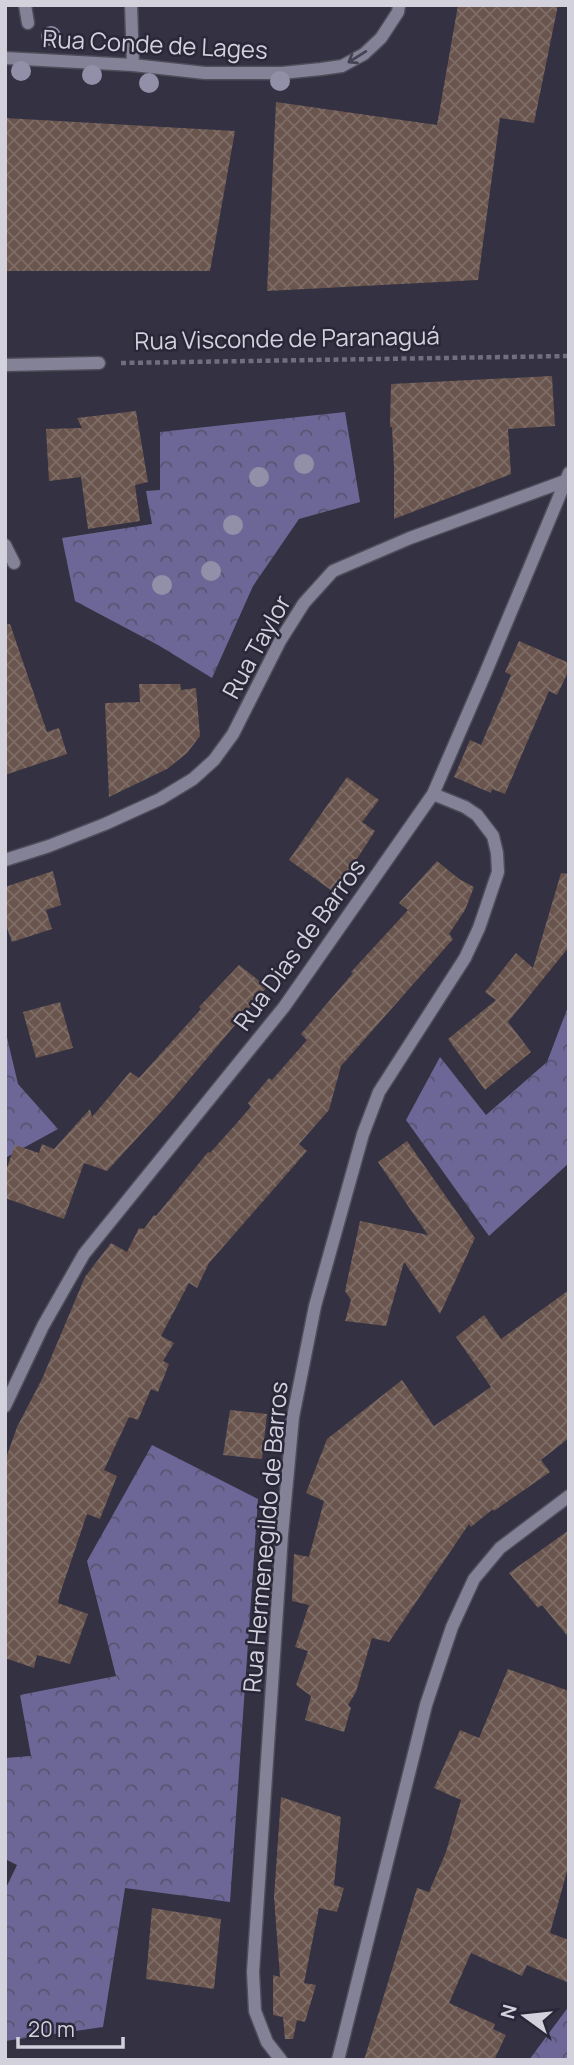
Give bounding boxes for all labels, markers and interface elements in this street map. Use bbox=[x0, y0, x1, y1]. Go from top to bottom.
street label: Rua Conde de Lages bbox=[42, 21, 269, 66]
one-way arrow bbox=[348, 50, 368, 64]
street label: Rua Visconde de Paranaguá bbox=[134, 318, 440, 357]
street label: Rua Taylor bbox=[214, 588, 298, 704]
street label: Rua Dias de Barros bbox=[225, 852, 372, 1037]
street label: Rua Hermenegildo de Barros bbox=[234, 1380, 295, 1694]
north arrow bbox=[490, 1981, 560, 2051]
text: N bbox=[494, 2002, 523, 2022]
scale bar bbox=[18, 2006, 122, 2050]
text: 20 m bbox=[28, 2015, 75, 2043]

